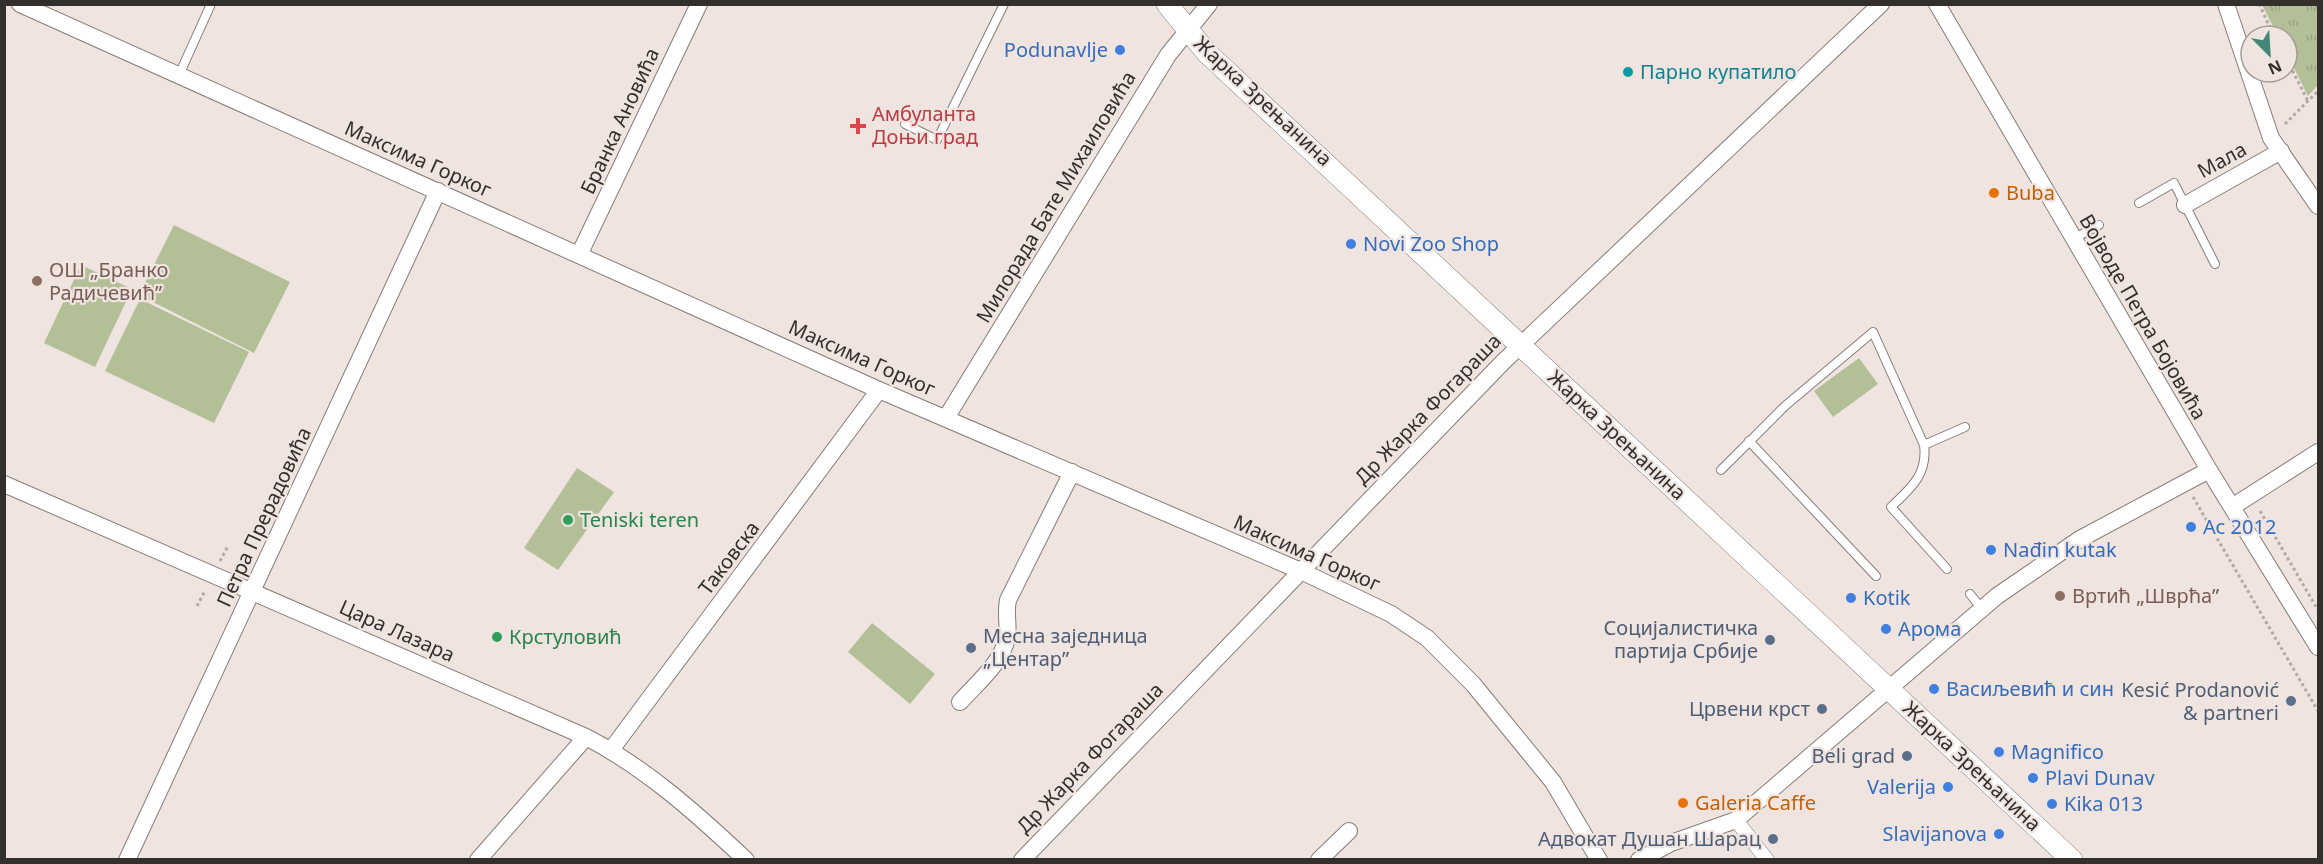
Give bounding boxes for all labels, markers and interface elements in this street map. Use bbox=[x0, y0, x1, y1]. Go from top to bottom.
north arrow bbox=[2239, 24, 2299, 84]
street label: Жарка Зрењанина bbox=[1189, 30, 1338, 172]
place label: Podunavlje bbox=[1004, 36, 1108, 63]
street label: Бранка Ановића bbox=[574, 43, 665, 198]
marker: Podunavlje bbox=[1113, 43, 1127, 57]
text: N bbox=[2265, 55, 2286, 80]
place label: Парно купатило bbox=[1640, 58, 1796, 85]
marker: Парно купатило bbox=[1621, 65, 1635, 79]
street label: Милорада Бате Михаиловића bbox=[970, 66, 1142, 328]
place label: Амбуланта Доњи град bbox=[872, 100, 978, 150]
street label: Максима Горког bbox=[341, 114, 496, 203]
marker: Амбуланта Доњи град bbox=[849, 117, 867, 135]
street label: Мала bbox=[2192, 135, 2251, 184]
place label: Buba bbox=[2006, 179, 2055, 206]
marker: Buba bbox=[1987, 186, 2001, 200]
street label: Војводе Петра Бојовића bbox=[2073, 209, 2213, 424]
place label: Novi Zoo Shop bbox=[1363, 230, 1499, 257]
marker: Novi Zoo Shop bbox=[1344, 237, 1358, 251]
place label: ОШ „Бранко Радичевић” bbox=[49, 256, 168, 306]
marker: ОШ „Бранко Радичевић” bbox=[30, 274, 44, 288]
street label: Максима Горког bbox=[785, 313, 940, 402]
street label: Др Жарка Фогараша bbox=[1348, 327, 1507, 490]
street label: Жарка Зрењанина bbox=[1543, 364, 1692, 506]
street label: Петра Прерадовића bbox=[210, 422, 317, 611]
place label: Teniski teren bbox=[580, 506, 699, 533]
street label: Максима Горког bbox=[1230, 508, 1385, 597]
marker: Teniski teren bbox=[561, 513, 575, 527]
place label: Ас 2012 bbox=[2203, 513, 2276, 540]
street label: Таковска bbox=[692, 515, 765, 600]
marker: Ас 2012 bbox=[2184, 520, 2198, 534]
place label: Nađin kutak bbox=[2003, 536, 2117, 563]
marker: Nađin kutak bbox=[1984, 543, 1998, 557]
place label: Вртић „Шврћа” bbox=[2072, 582, 2219, 609]
place label: Kotik bbox=[1863, 584, 1911, 611]
marker: Вртић „Шврћа” bbox=[2053, 589, 2067, 603]
marker: Kotik bbox=[1844, 591, 1858, 605]
street label: Цара Лазара bbox=[335, 593, 459, 668]
place label: Социјалистичка партија Србије bbox=[1604, 614, 1758, 664]
place label: Арома bbox=[1898, 615, 1961, 642]
place label: Месна заједница „Центар” bbox=[983, 622, 1148, 672]
marker: Арома bbox=[1879, 622, 1893, 636]
place label: Крстуловић bbox=[509, 623, 622, 650]
marker: Крстуловић bbox=[490, 630, 504, 644]
marker: Социјалистичка партија Србије bbox=[1763, 633, 1777, 647]
marker: Месна заједница „Центар” bbox=[964, 641, 978, 655]
place label: Васиљевић и син bbox=[1946, 675, 2114, 702]
street label: Др Жарка Фогараша bbox=[1010, 676, 1169, 839]
place label: Kesić Prodanović & partneri bbox=[2121, 676, 2279, 726]
marker: Васиљевић и син bbox=[1927, 682, 1941, 696]
marker: Kesić Prodanović & partneri bbox=[2284, 694, 2298, 708]
place label: Црвени крст bbox=[1689, 695, 1810, 722]
street label: Жарка Зрењанина bbox=[1898, 695, 2047, 837]
marker: Црвени крст bbox=[1815, 702, 1829, 716]
place label: Magnifico bbox=[2011, 738, 2104, 765]
place label: Beli grad bbox=[1812, 742, 1895, 769]
marker: Magnifico bbox=[1992, 745, 2006, 759]
marker: Beli grad bbox=[1900, 749, 1914, 763]
place label: Plavi Dunav bbox=[2045, 764, 2156, 791]
marker: Plavi Dunav bbox=[2026, 771, 2040, 785]
place label: Valerija bbox=[1867, 773, 1936, 800]
marker: Valerija bbox=[1941, 780, 1955, 794]
place label: Galeria Caffe bbox=[1695, 789, 1816, 816]
place label: Kika 013 bbox=[2064, 790, 2143, 817]
marker: Galeria Caffe bbox=[1676, 796, 1690, 810]
marker: Kika 013 bbox=[2045, 797, 2059, 811]
place label: Slavijanova bbox=[1883, 820, 1987, 847]
place label: Адвокат Душан Шарац bbox=[1538, 825, 1762, 852]
marker: Slavijanova bbox=[1992, 827, 2006, 841]
marker: Адвокат Душан Шарац bbox=[1766, 832, 1780, 846]

